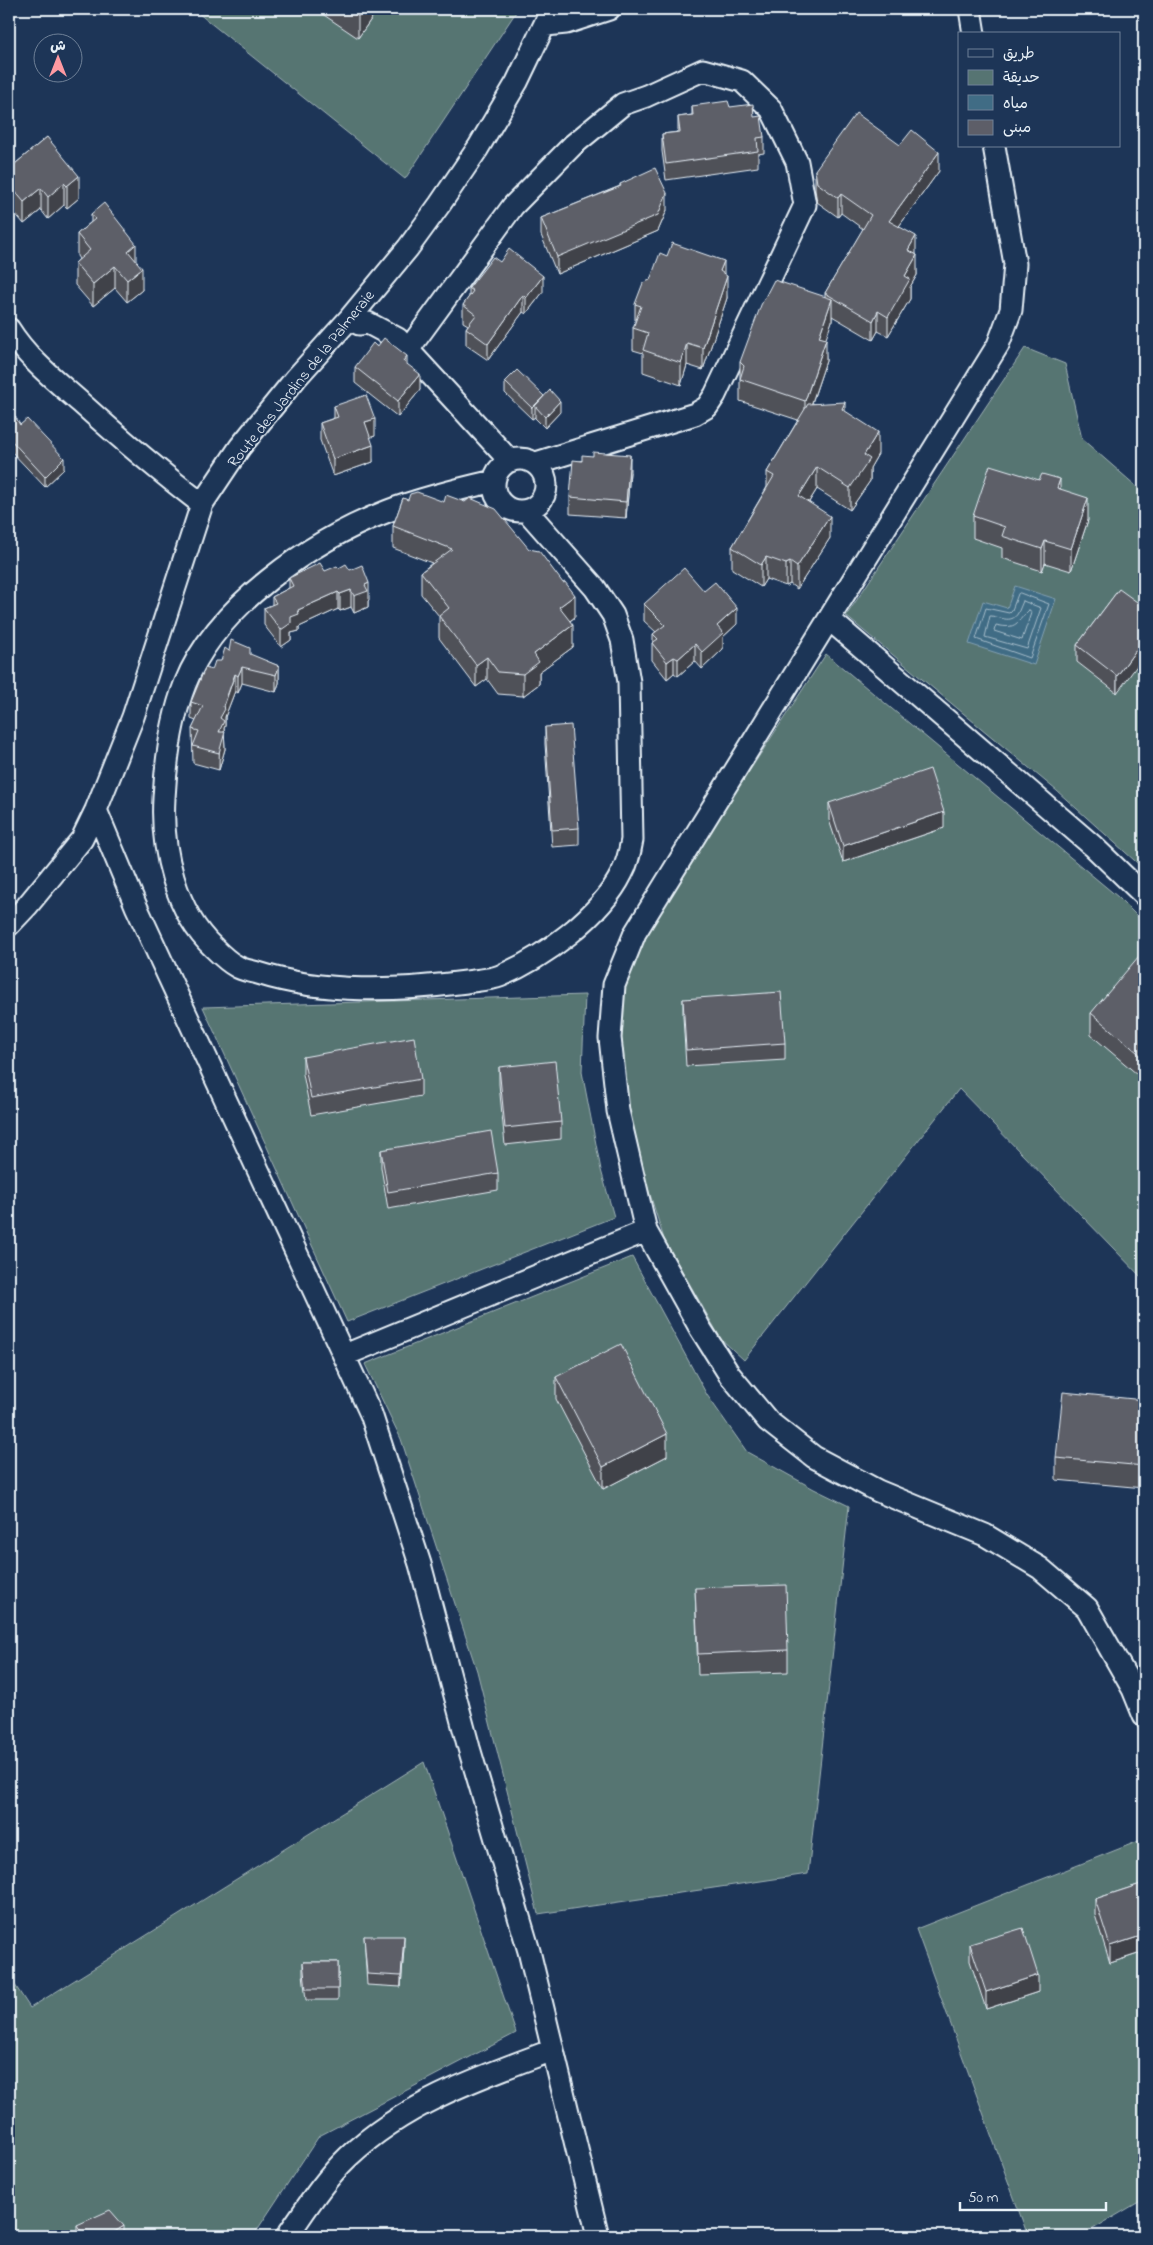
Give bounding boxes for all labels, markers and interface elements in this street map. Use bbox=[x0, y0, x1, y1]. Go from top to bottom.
north arrow bbox=[32, 32, 82, 82]
legend bbox=[958, 32, 1120, 148]
text: ش bbox=[50, 36, 66, 57]
text: طريق bbox=[1003, 43, 1035, 65]
text: حديقة bbox=[1003, 67, 1040, 89]
text: مياه bbox=[1003, 93, 1028, 115]
text: مبنى bbox=[1003, 117, 1031, 139]
street label: Route des Jardins de la Palmeraie bbox=[222, 284, 382, 473]
scale bar bbox=[960, 2180, 1107, 2212]
text: 50 m bbox=[968, 2187, 999, 2209]

